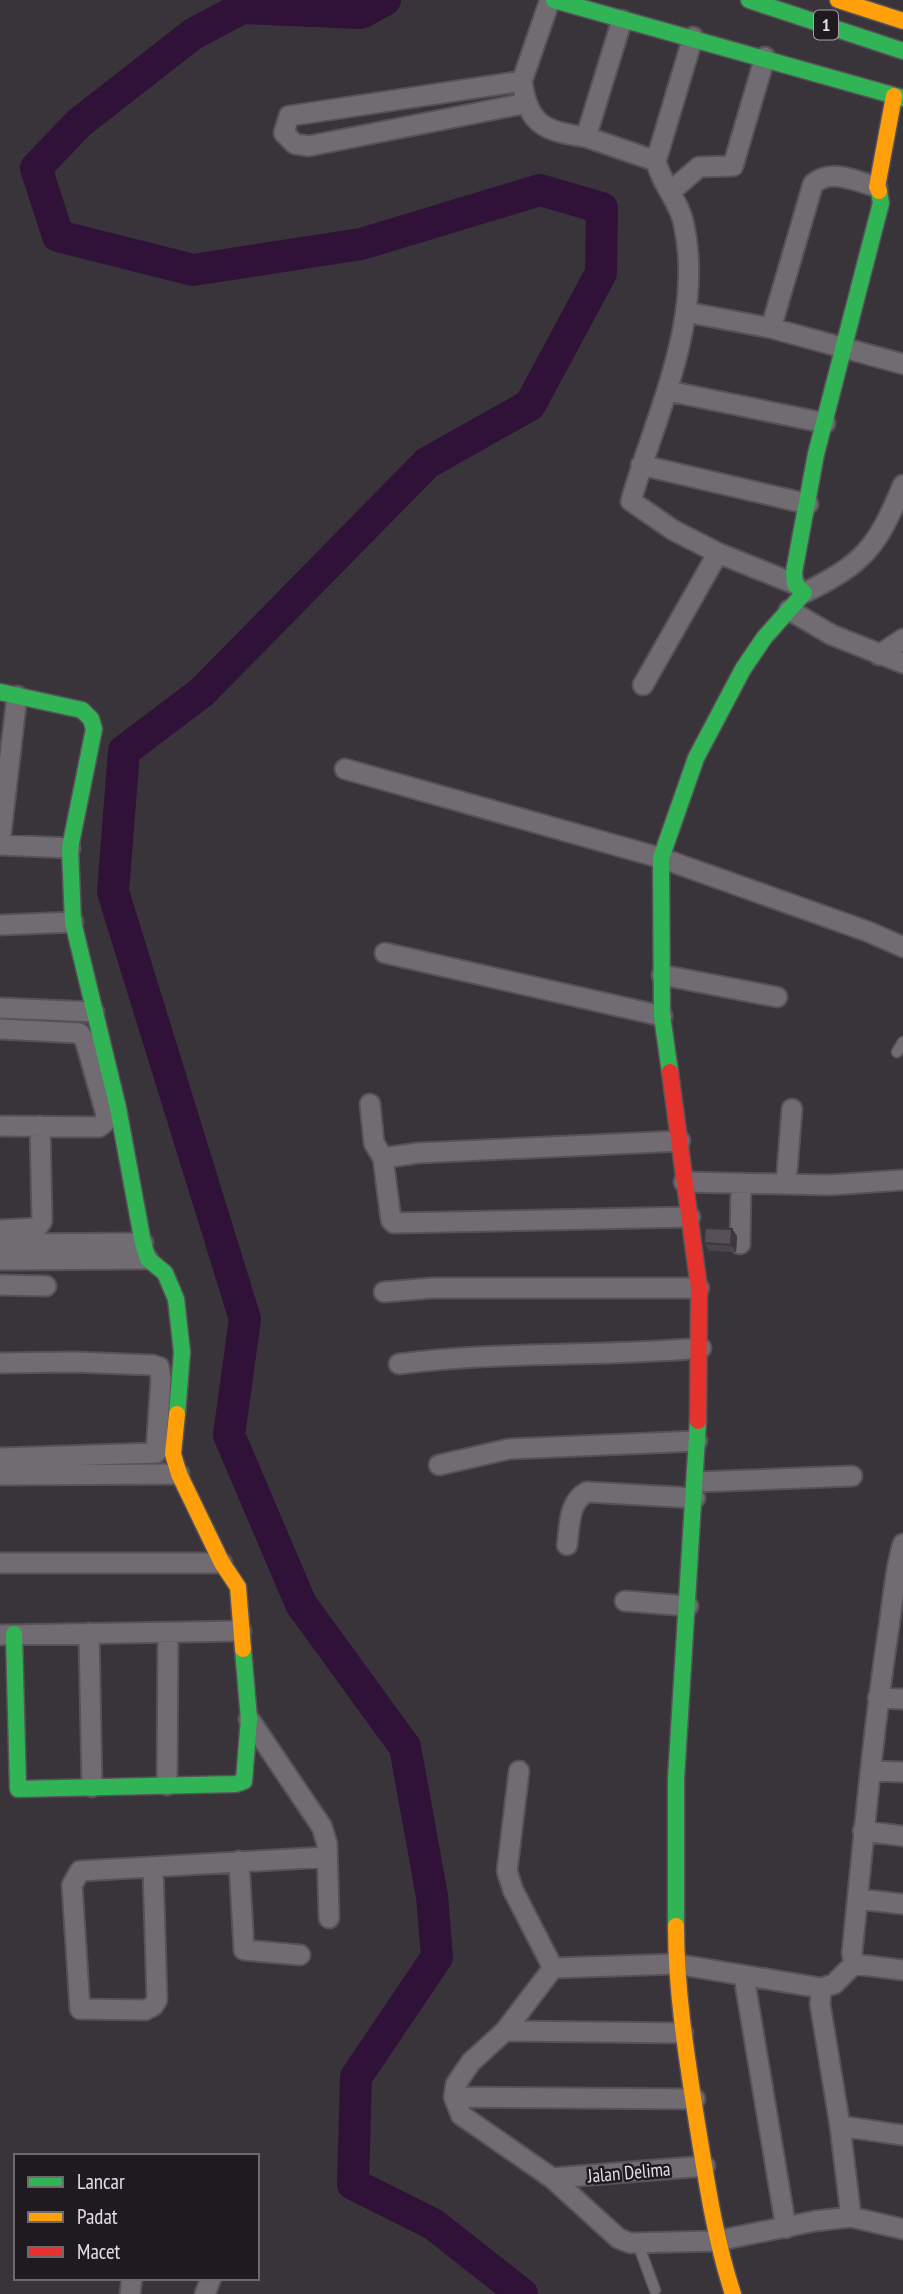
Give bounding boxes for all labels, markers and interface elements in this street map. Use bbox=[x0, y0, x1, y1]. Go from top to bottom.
road number: 1 bbox=[814, 10, 838, 40]
legend bbox=[14, 2154, 259, 2280]
street label: Jalan Delima bbox=[586, 2156, 671, 2188]
text: Lancar bbox=[77, 2168, 125, 2195]
text: Padat bbox=[77, 2203, 118, 2230]
text: Macet bbox=[77, 2238, 121, 2265]

